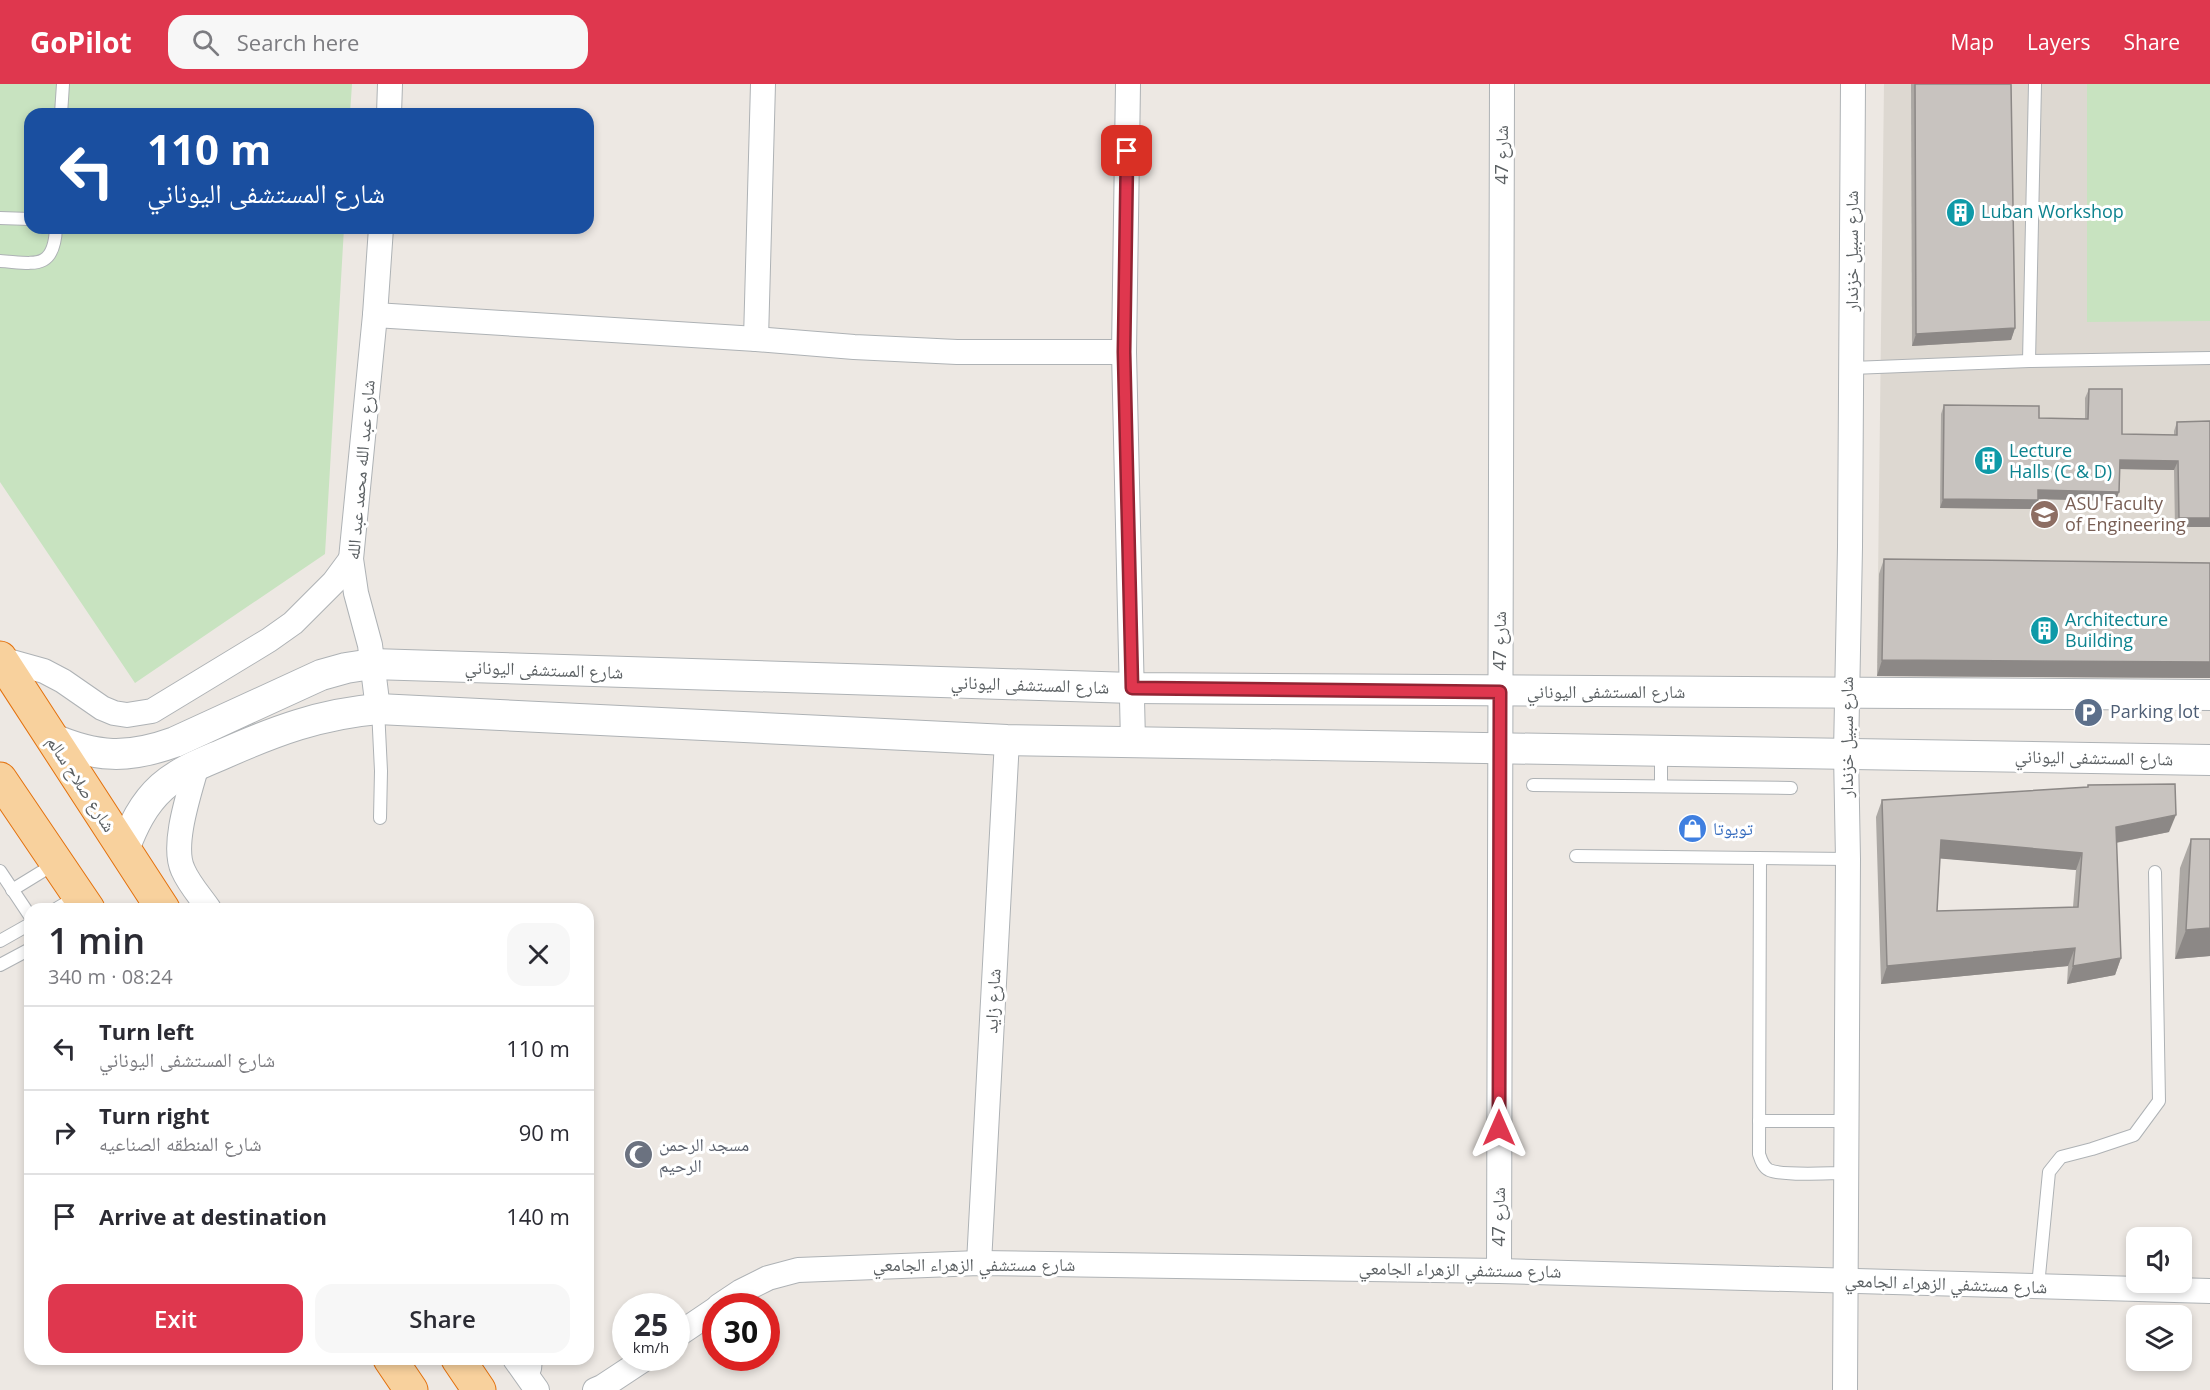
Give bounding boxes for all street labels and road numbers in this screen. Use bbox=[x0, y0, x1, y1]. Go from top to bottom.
street label: شارع 47 bbox=[1489, 125, 1513, 185]
street label: شارع سبيل خزندار bbox=[1839, 190, 1863, 313]
street label: شارع عبد الله محمد عبد الله bbox=[340, 379, 380, 561]
street label: شارع 47 bbox=[1487, 611, 1511, 671]
street label: شارع المستشفى اليوناني bbox=[464, 654, 624, 687]
street label: شارع المستشفى اليوناني bbox=[950, 669, 1110, 702]
street label: شارع سبيل خزندار bbox=[1834, 676, 1858, 799]
street label: شارع المستشفى اليوناني bbox=[1527, 679, 1685, 707]
street label: شارع صلاح سالم bbox=[41, 731, 122, 837]
street label: شارع المستشفى اليوناني bbox=[2014, 744, 2174, 774]
street label: شارع زايد bbox=[978, 968, 1006, 1034]
street label: شارع 47 bbox=[1486, 1187, 1510, 1247]
street label: شارع مستشفي الزهراء الجامعي bbox=[873, 1252, 1075, 1280]
street label: شارع مستشفي الزهراء الجامعي bbox=[1358, 1255, 1562, 1286]
street label: شارع مستشفي الزهراء الجامعي bbox=[1844, 1267, 2048, 1302]

